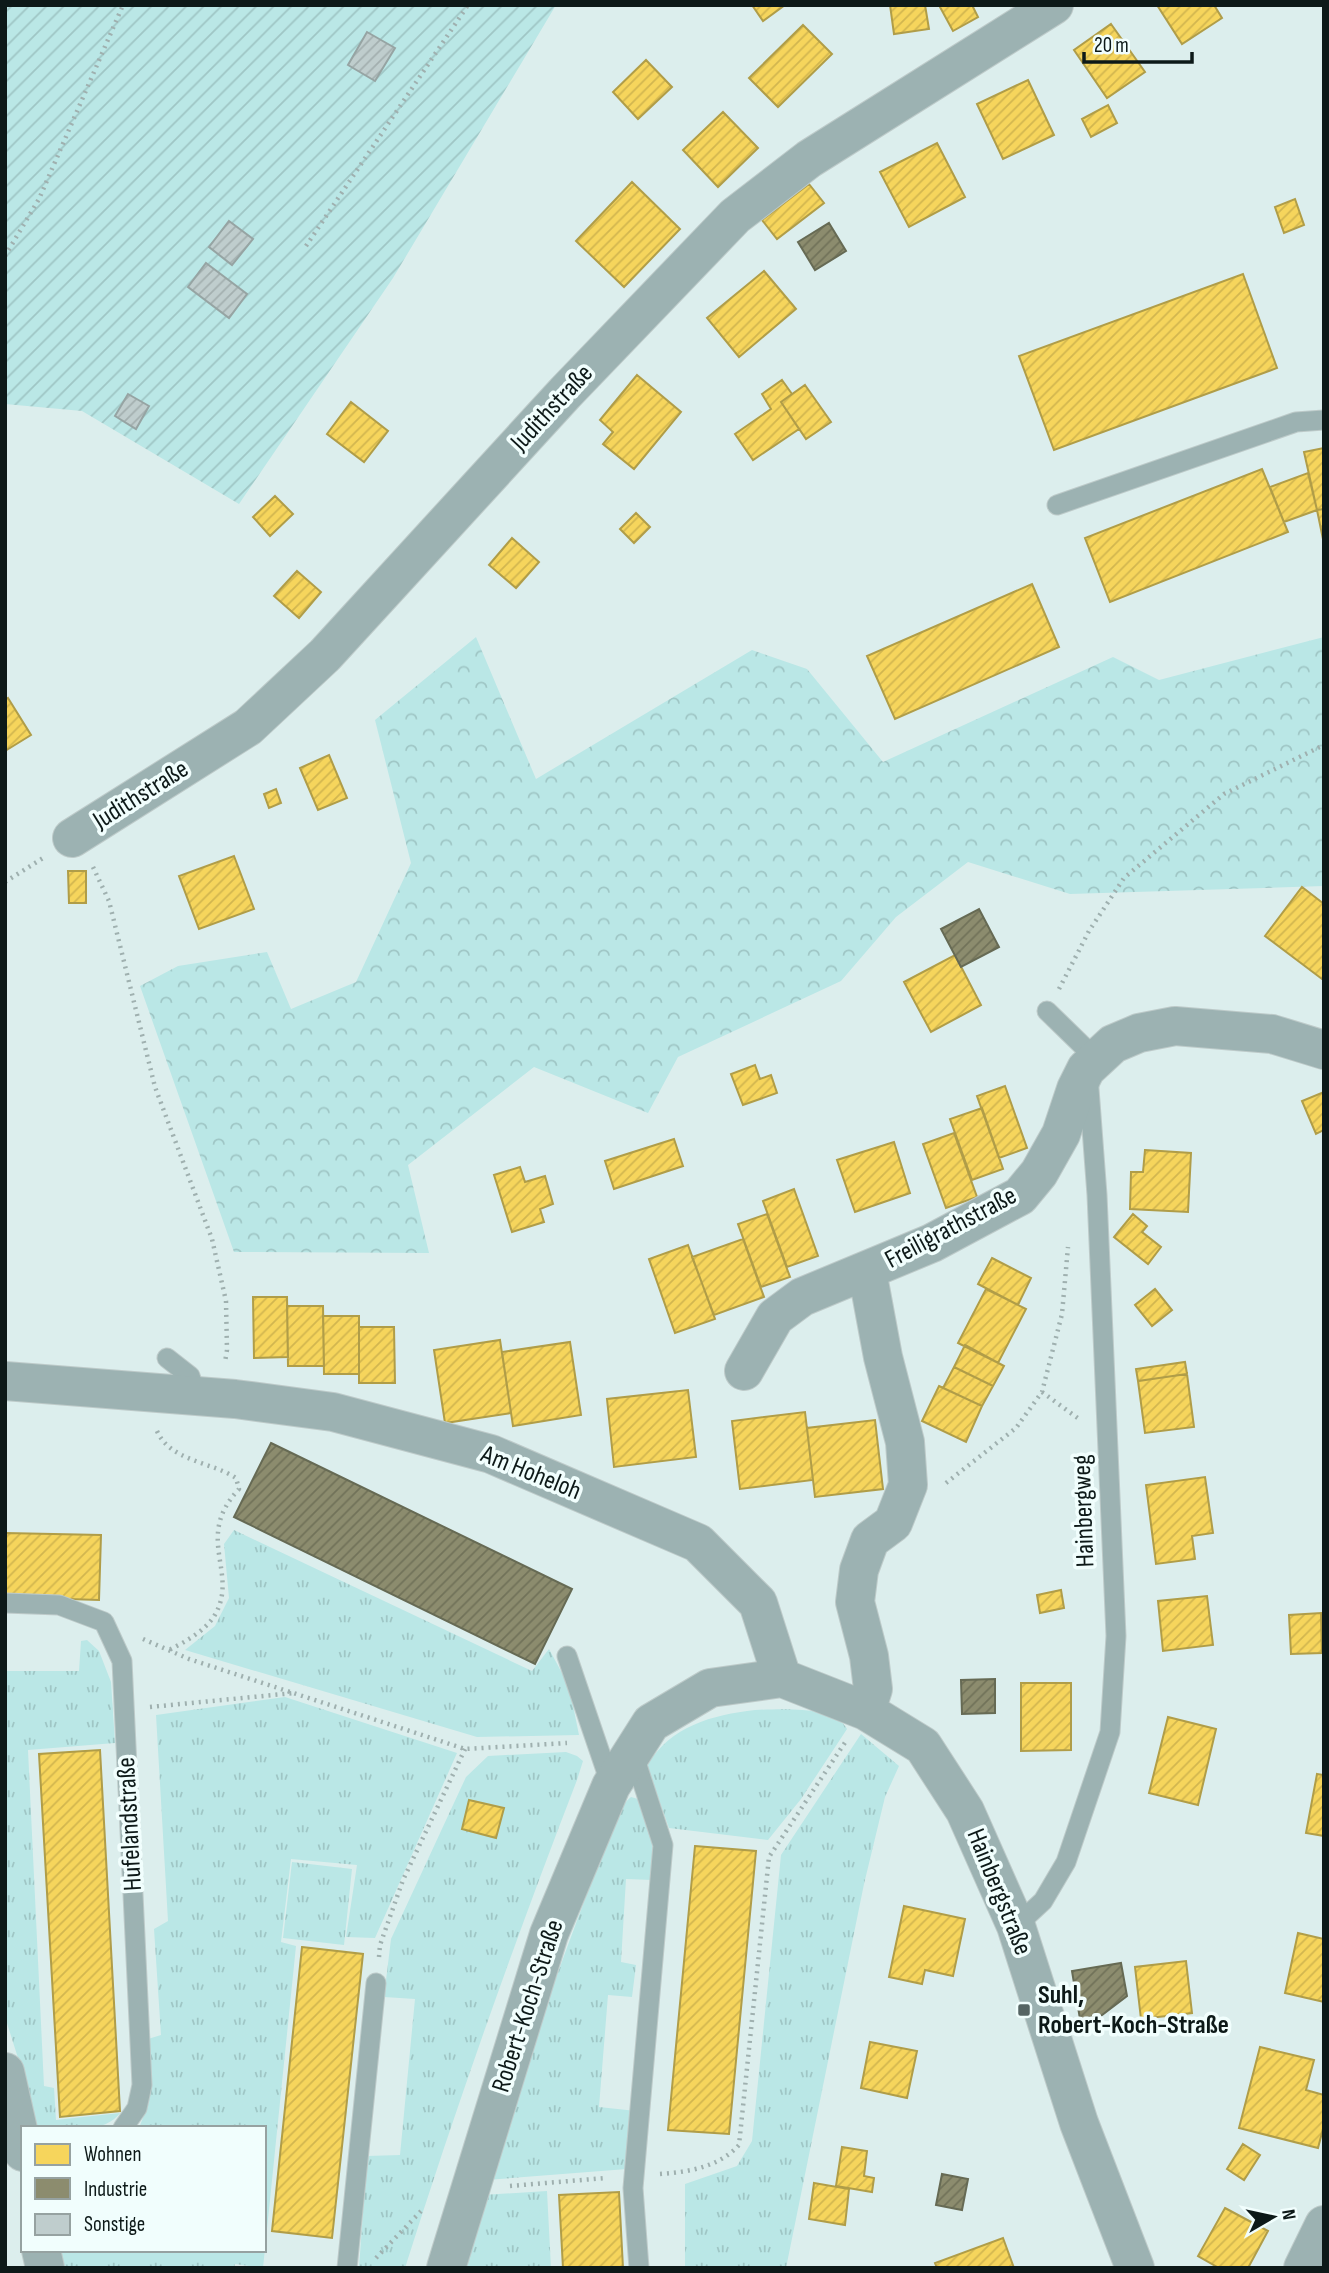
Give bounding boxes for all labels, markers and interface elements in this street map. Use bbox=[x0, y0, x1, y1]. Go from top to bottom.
scale bar bbox=[1084, 21, 1192, 65]
text: 20 m bbox=[1094, 33, 1129, 58]
street label: Judithstraße bbox=[504, 358, 600, 458]
street label: Judithstraße bbox=[87, 754, 194, 837]
street label: Freiligrathstraße bbox=[880, 1180, 1022, 1276]
street label: Am Hoheloh bbox=[476, 1439, 585, 1507]
street label: Hainbergweg bbox=[1067, 1454, 1101, 1568]
street label: Hufelandstraße bbox=[111, 1756, 149, 1892]
street label: Hainbergstraße bbox=[960, 1824, 1038, 1960]
street label: Robert-Koch-Straße bbox=[486, 1916, 570, 2096]
place label: Suhl, Robert-Koch-Straße bbox=[1038, 1980, 1229, 2041]
marker: Suhl, Robert-Koch-Straße bbox=[1016, 2002, 1032, 2018]
legend bbox=[21, 2126, 266, 2252]
text: Wohnen bbox=[84, 2142, 141, 2167]
text: Industrie bbox=[84, 2177, 147, 2202]
north arrow bbox=[1238, 2182, 1308, 2252]
text: N bbox=[1276, 2208, 1300, 2221]
text: Sonstige bbox=[84, 2212, 145, 2237]

